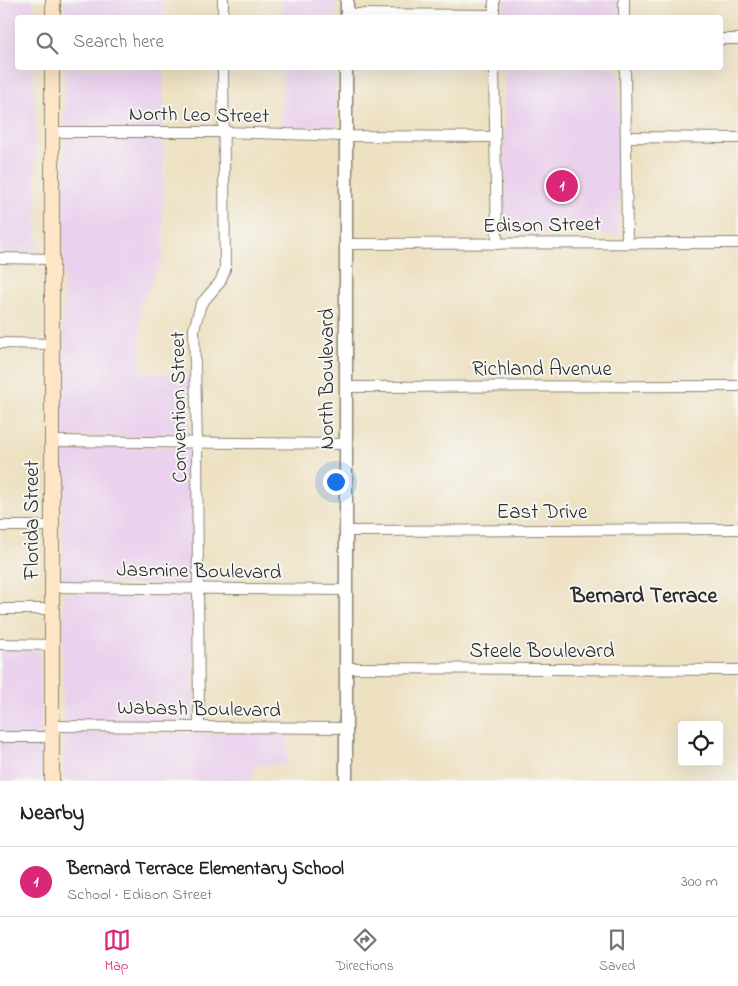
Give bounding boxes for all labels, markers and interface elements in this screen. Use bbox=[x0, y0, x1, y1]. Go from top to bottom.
search box bbox=[15, 15, 723, 70]
icon: search bbox=[33, 29, 61, 57]
text: Search here bbox=[73, 29, 164, 56]
street label: North Leo Street bbox=[129, 100, 269, 132]
pin: 1 bbox=[546, 167, 578, 205]
street label: Edison Street bbox=[483, 210, 602, 242]
street label: North Boulevard bbox=[313, 308, 343, 450]
street label: Convention Street bbox=[164, 331, 196, 483]
street label: Richland Avenue bbox=[472, 355, 612, 385]
street label: Florida Street bbox=[18, 460, 48, 581]
your location bbox=[323, 469, 349, 495]
street label: East Drive bbox=[497, 498, 588, 528]
street label: Jasmine Boulevard bbox=[116, 556, 282, 588]
district label: Bernard Terrace bbox=[570, 581, 718, 613]
street label: Steele Boulevard bbox=[469, 637, 615, 667]
street label: Wabash Boulevard bbox=[117, 694, 281, 726]
map controls bbox=[678, 721, 723, 766]
button: locate bbox=[678, 721, 723, 766]
text: Nearby bbox=[20, 799, 84, 829]
text: Bernard Terrace Elementary School bbox=[67, 856, 344, 883]
text: 1 bbox=[33, 870, 39, 894]
text: 300 m bbox=[681, 870, 718, 894]
text: School · Edison Street bbox=[67, 883, 212, 907]
tab: Map bbox=[103, 926, 131, 977]
tab: Directions bbox=[336, 926, 394, 977]
tab: Saved bbox=[599, 926, 635, 977]

